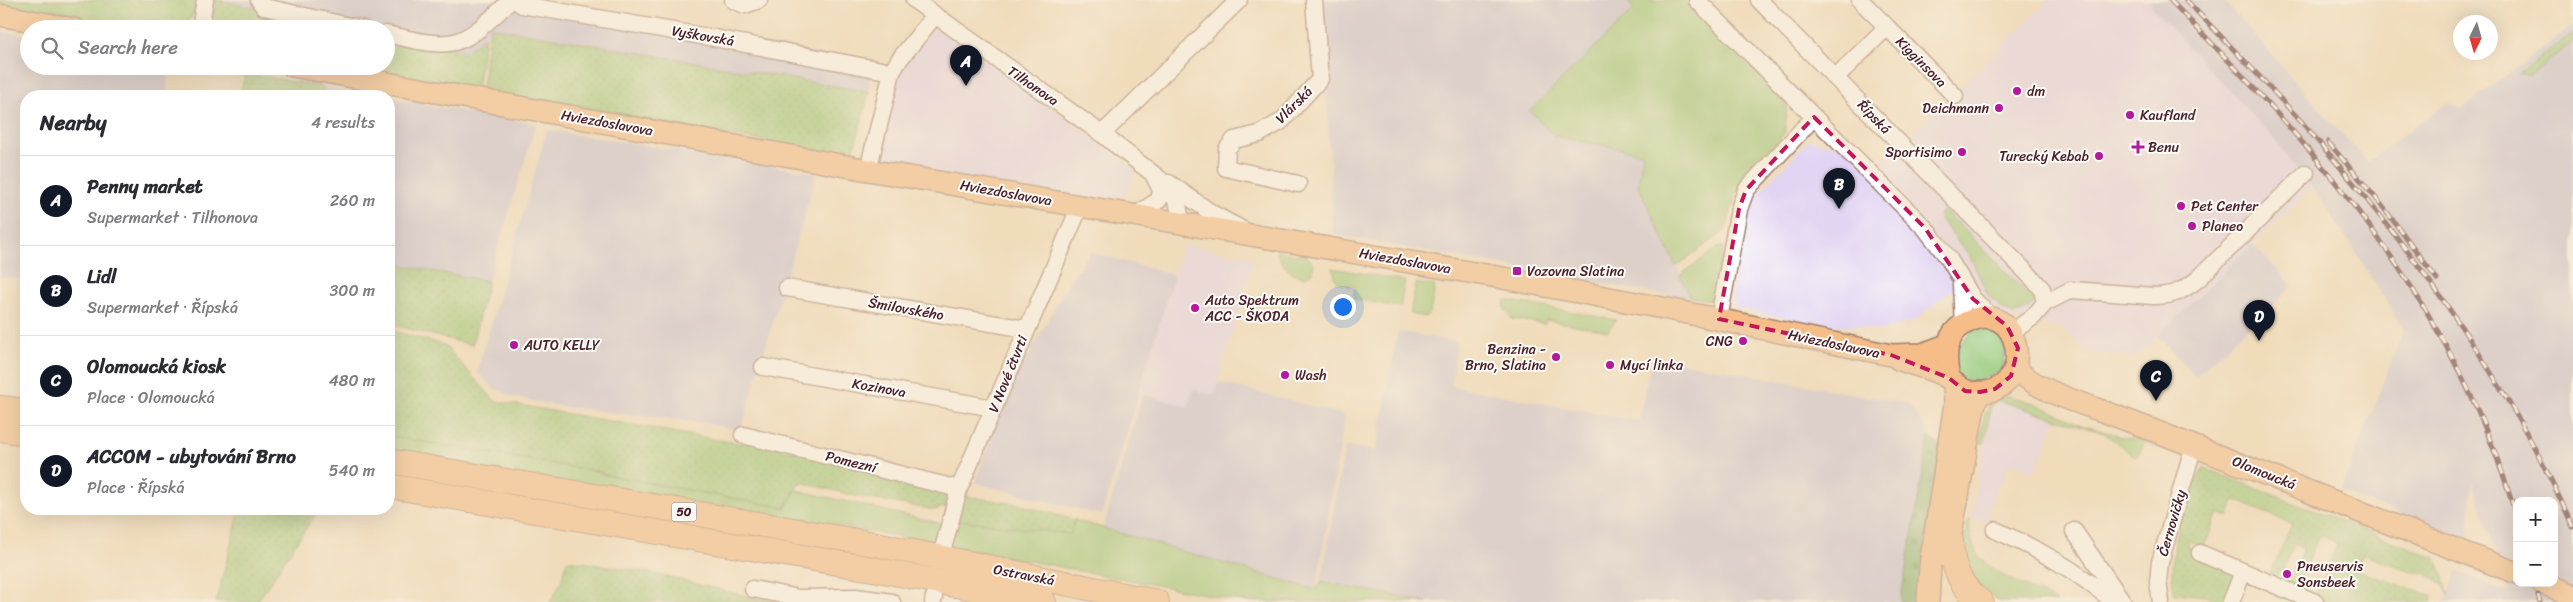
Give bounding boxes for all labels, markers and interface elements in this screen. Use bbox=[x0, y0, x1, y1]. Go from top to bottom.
north arrow bbox=[2453, 15, 2498, 60]
street label: Vyškovská bbox=[670, 18, 736, 54]
search box bbox=[20, 20, 395, 75]
street label: Kigginsova bbox=[1889, 30, 1953, 94]
text: Search here bbox=[78, 31, 178, 64]
icon: search bbox=[38, 34, 66, 62]
pin: A bbox=[950, 45, 982, 86]
street label: Tilhonova bbox=[1002, 59, 1064, 113]
place label: dm bbox=[2027, 79, 2045, 104]
street label: Vlárská bbox=[1269, 80, 1319, 130]
marker: dm bbox=[2011, 85, 2023, 97]
street label: Řípská bbox=[1851, 94, 1897, 140]
place label: Deichmann bbox=[1922, 96, 1989, 121]
marker: Deichmann bbox=[1993, 102, 2005, 114]
street label: Hviezdoslavova bbox=[559, 103, 655, 143]
place label: Kaufland bbox=[2140, 103, 2197, 128]
text: Nearby bbox=[40, 104, 106, 142]
text: 4 results bbox=[311, 108, 375, 137]
marker: Kaufland bbox=[2124, 109, 2136, 121]
place label: Benu bbox=[2148, 135, 2180, 160]
place label: Sportisimo bbox=[1885, 140, 1952, 165]
marker: Benu bbox=[2132, 141, 2144, 153]
place label: Turecký Kebab bbox=[1999, 144, 2090, 169]
marker: Sportisimo bbox=[1956, 146, 1968, 158]
marker: Turecký Kebab bbox=[2093, 150, 2105, 162]
pin: B bbox=[1823, 168, 1855, 209]
text: Penny market bbox=[87, 170, 203, 203]
street label: Hviezdoslavova bbox=[958, 173, 1054, 213]
text: A bbox=[51, 186, 61, 215]
text: 260 m bbox=[330, 186, 375, 215]
place label: Pet Center bbox=[2191, 194, 2259, 219]
marker: Pet Center bbox=[2175, 200, 2187, 212]
text: Supermarket · Tilhonova bbox=[87, 203, 258, 232]
place label: Planeo bbox=[2202, 214, 2243, 239]
marker: Planeo bbox=[2186, 220, 2198, 232]
street label: Hviezdoslavova bbox=[1357, 241, 1453, 281]
place label: Vozovna Slatina bbox=[1527, 259, 1624, 284]
text: Lidl bbox=[87, 260, 116, 293]
marker: Vozovna Slatina bbox=[1511, 265, 1523, 277]
text: B bbox=[51, 276, 61, 305]
text: 300 m bbox=[330, 276, 375, 305]
place label: Auto Spektrum ACC - ŠKODA bbox=[1204, 288, 1299, 329]
street label: Šmilovského bbox=[866, 290, 946, 328]
text: Supermarket · Řípská bbox=[87, 293, 238, 322]
your location bbox=[1330, 294, 1356, 320]
pin: D bbox=[2243, 300, 2275, 341]
marker: Auto Spektrum ACC - ŠKODA bbox=[1189, 302, 1201, 314]
street label: Hviezdoslavova bbox=[1786, 322, 1882, 366]
place label: CNG bbox=[1706, 329, 1733, 354]
street label: V Nové čtvrti bbox=[981, 330, 1035, 417]
place label: AUTO KELLY bbox=[523, 333, 601, 358]
marker: CNG bbox=[1737, 335, 1749, 347]
place label: Benzina - Brno, Slatina bbox=[1465, 337, 1546, 378]
marker: AUTO KELLY bbox=[508, 339, 520, 351]
text: Olomoucká kiosk bbox=[87, 350, 226, 383]
marker: Benzina - Brno, Slatina bbox=[1550, 351, 1562, 363]
place label: Mycí linka bbox=[1620, 353, 1684, 378]
marker: Mycí linka bbox=[1604, 359, 1616, 371]
pin: C bbox=[2140, 360, 2172, 401]
place label: Wash bbox=[1295, 363, 1327, 388]
text: C bbox=[51, 366, 61, 395]
text: 480 m bbox=[329, 366, 375, 395]
marker: Wash bbox=[1279, 369, 1291, 381]
street label: Kozinova bbox=[850, 371, 908, 405]
text: Place · Olomoucká bbox=[87, 383, 215, 412]
text: ACCOM - ubytování Brno bbox=[87, 440, 296, 473]
street label: Pomezní bbox=[823, 444, 881, 481]
street label: Olomoucká bbox=[2228, 449, 2300, 497]
text: D bbox=[51, 456, 61, 485]
text: 540 m bbox=[329, 456, 375, 485]
text: Place · Řípská bbox=[87, 473, 185, 502]
street label: Černovičky bbox=[2151, 486, 2194, 559]
map controls bbox=[2513, 497, 2558, 587]
button: + bbox=[2513, 497, 2558, 542]
road number: 50 bbox=[672, 502, 696, 522]
button: − bbox=[2513, 542, 2558, 587]
place label: Pneuservis Sonsbeek bbox=[2297, 554, 2364, 595]
street label: Ostravská bbox=[991, 557, 1057, 593]
marker: Pneuservis Sonsbeek bbox=[2281, 568, 2293, 580]

